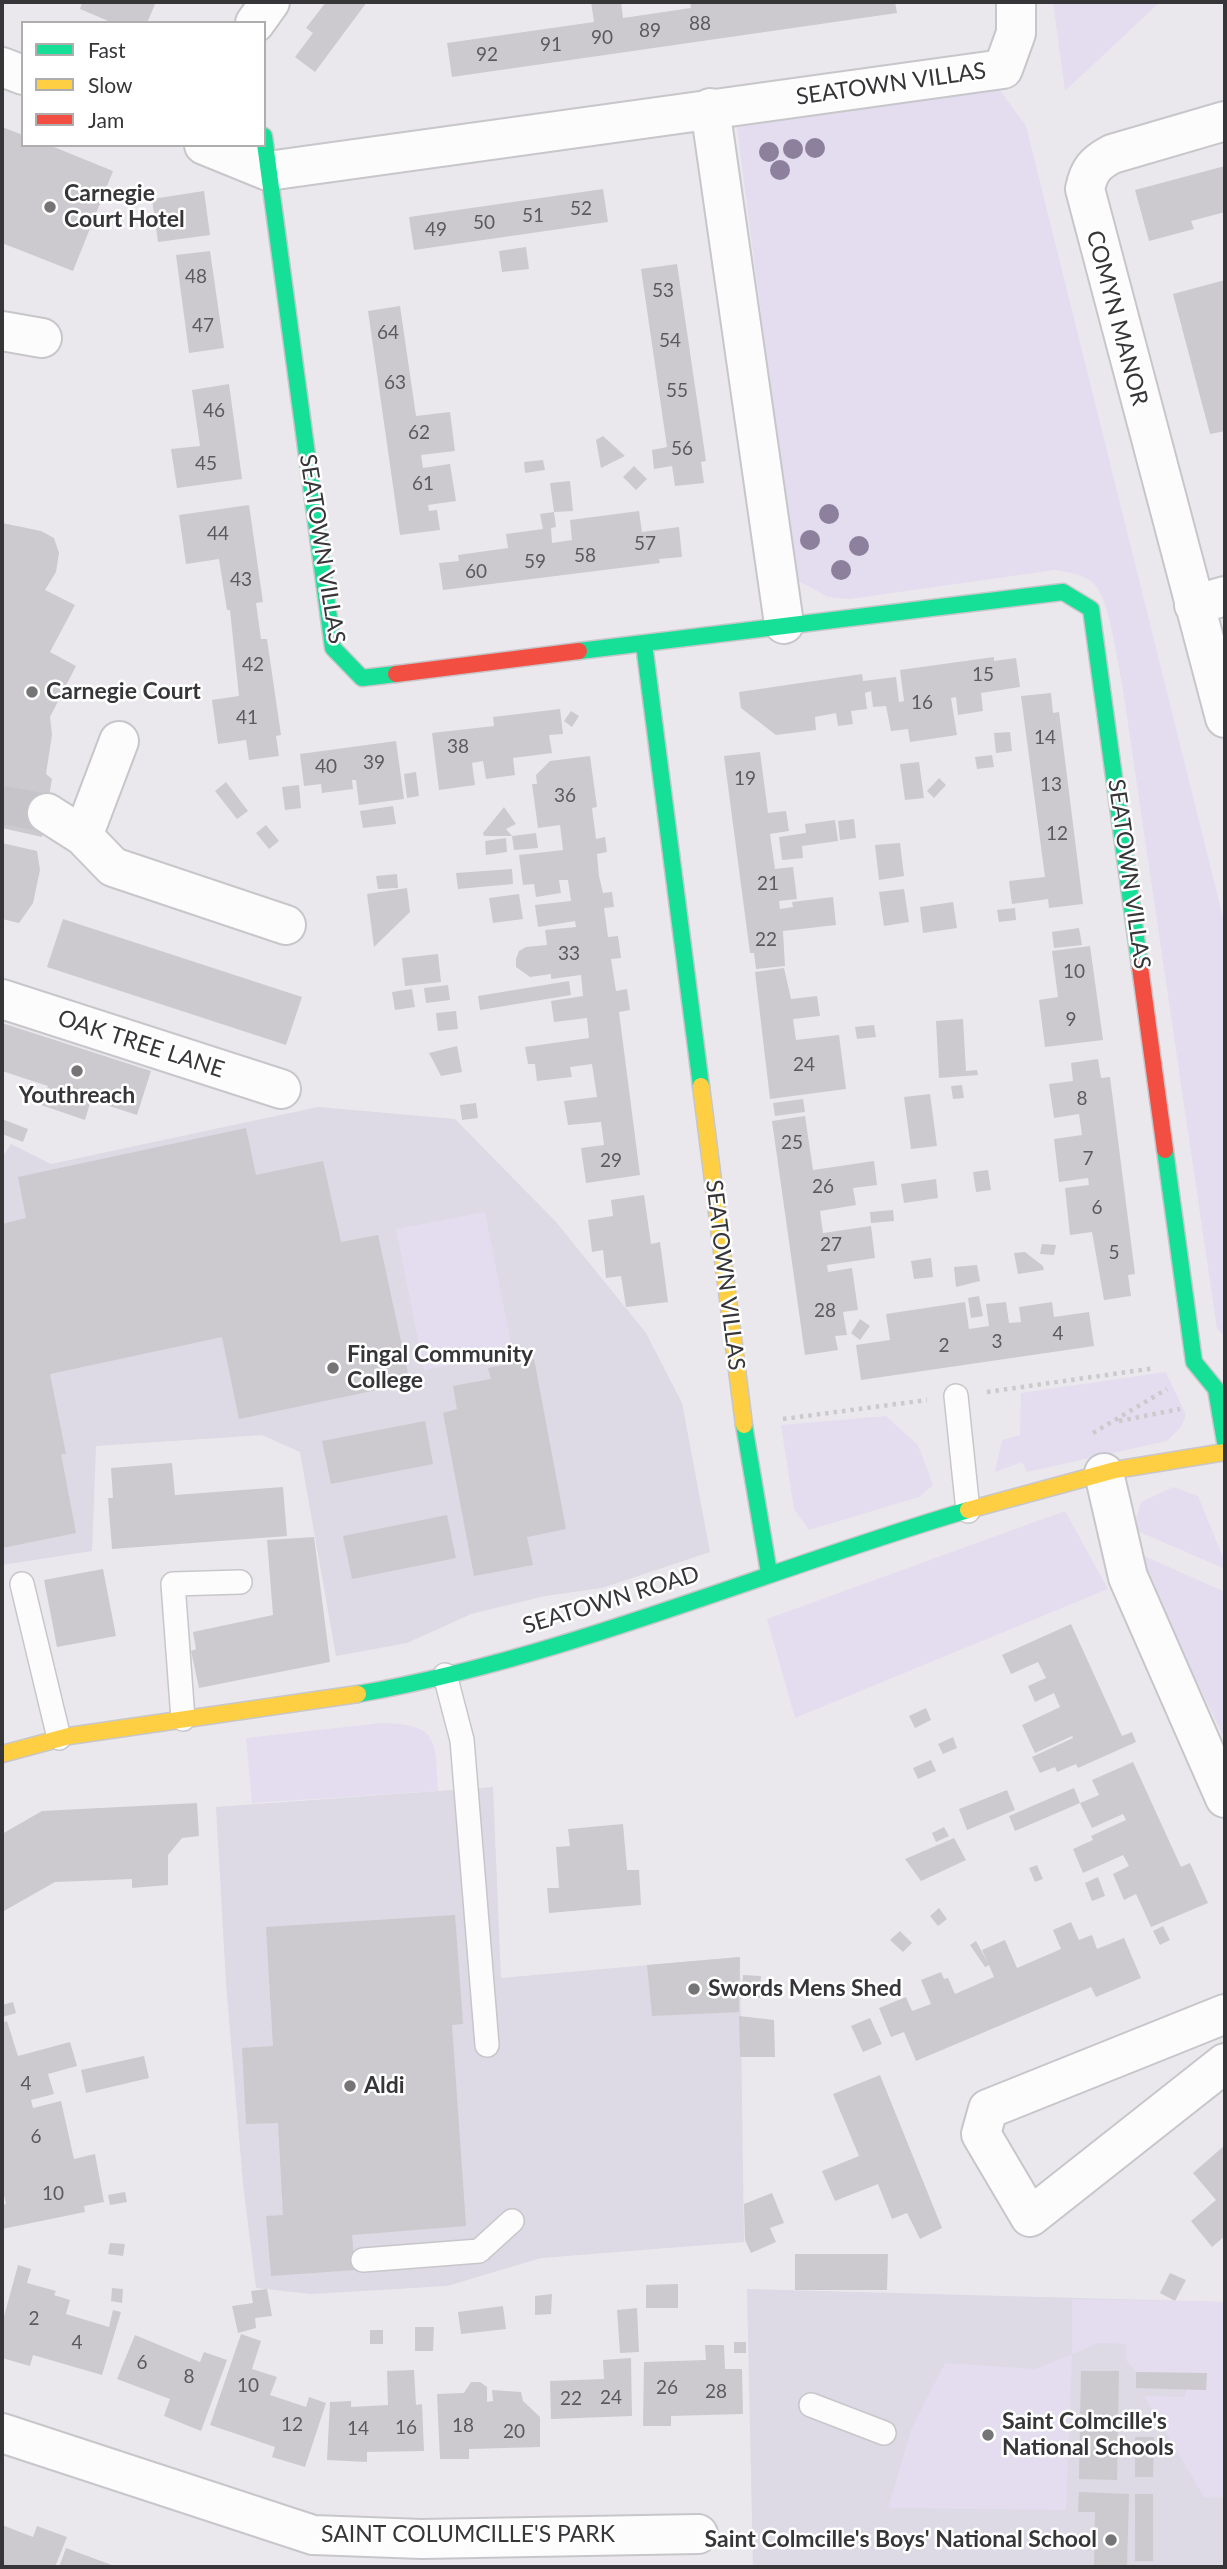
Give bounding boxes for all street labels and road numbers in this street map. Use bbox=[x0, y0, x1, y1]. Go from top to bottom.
street label: SEATOWN VILLAS bbox=[794, 57, 988, 111]
street label: COMYN MANOR bbox=[1080, 228, 1154, 408]
street label: SEATOWN VILLAS bbox=[293, 452, 351, 646]
street label: SEATOWN VILLAS bbox=[1102, 777, 1156, 971]
street label: OAK TREE LANE bbox=[54, 1004, 228, 1084]
street label: SEATOWN VILLAS bbox=[700, 1178, 750, 1372]
street label: SEATOWN ROAD bbox=[519, 1560, 703, 1640]
street label: SAINT COLUMCILLE'S PARK bbox=[321, 2521, 615, 2549]

